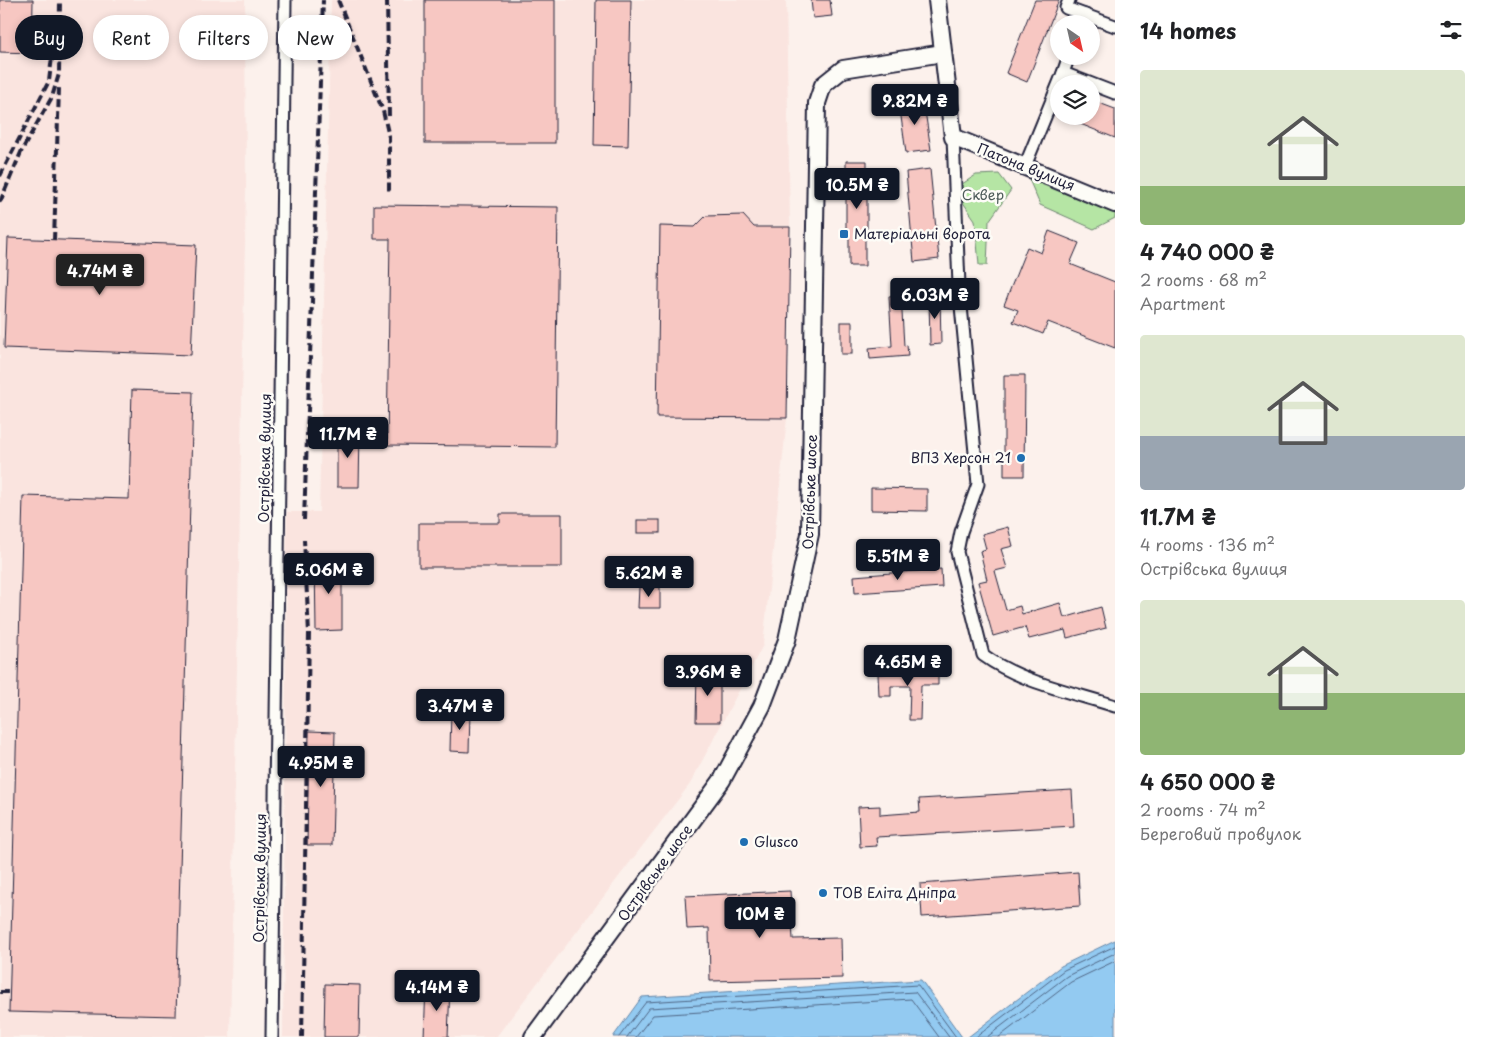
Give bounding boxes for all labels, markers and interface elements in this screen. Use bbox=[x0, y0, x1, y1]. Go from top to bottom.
text: 14 homes bbox=[1140, 14, 1236, 46]
chip: Buy bbox=[15, 15, 83, 60]
chip: Rent bbox=[93, 15, 169, 60]
chip: Filters bbox=[179, 15, 268, 60]
chip: New bbox=[278, 15, 352, 60]
north arrow bbox=[1050, 15, 1100, 65]
map controls bbox=[1050, 15, 1100, 125]
icon: filters bbox=[1437, 16, 1465, 44]
button: layers bbox=[1050, 75, 1100, 125]
pin: 9.82M ₴ bbox=[869, 84, 961, 126]
text: 9.82M ₴ bbox=[882, 88, 948, 112]
icon: home bbox=[1258, 103, 1348, 193]
street label: Патона вулиця bbox=[974, 137, 1078, 196]
pin: 10.5M ₴ bbox=[811, 168, 903, 210]
text: 10.5M ₴ bbox=[825, 172, 889, 196]
park label: Сквер bbox=[962, 184, 1004, 205]
place label: Матеріальні ворота bbox=[854, 223, 991, 244]
marker: Матеріальні ворота bbox=[838, 228, 850, 240]
text: 4 740 000 ₴ bbox=[1140, 235, 1274, 267]
pin: 4.74M ₴ bbox=[54, 254, 146, 296]
text: 4.74M ₴ bbox=[67, 258, 133, 282]
text: 2 rooms · 68 m² bbox=[1140, 267, 1267, 291]
pin: 6.03M ₴ bbox=[889, 278, 981, 320]
text: 6.03M ₴ bbox=[901, 282, 969, 306]
text: Apartment bbox=[1140, 291, 1225, 315]
icon: home bbox=[1258, 368, 1348, 458]
street label: Острівська вулиця bbox=[253, 393, 276, 523]
pin: 11.7M ₴ bbox=[302, 416, 394, 459]
text: 11.7M ₴ bbox=[319, 421, 377, 445]
street label: Острівське шосе bbox=[797, 434, 822, 550]
place label: ВПЗ Херсон 21 bbox=[911, 447, 1011, 468]
marker: ВПЗ Херсон 21 bbox=[1015, 452, 1027, 464]
text: 11.7M ₴ bbox=[1140, 500, 1216, 532]
text: 4 rooms · 136 m² bbox=[1140, 532, 1275, 556]
pin: 5.51M ₴ bbox=[852, 538, 944, 581]
text: 5.51M ₴ bbox=[867, 543, 929, 567]
pin: 5.06M ₴ bbox=[283, 552, 375, 595]
pin: 5.62M ₴ bbox=[603, 556, 695, 598]
text: Острівська вулиця bbox=[1140, 556, 1288, 580]
text: 5.06M ₴ bbox=[295, 557, 363, 581]
text: 5.62M ₴ bbox=[616, 560, 682, 584]
icon: home bbox=[1258, 633, 1348, 723]
pin: 4.65M ₴ bbox=[862, 644, 954, 687]
text: 4.65M ₴ bbox=[875, 649, 941, 673]
pin: 3.96M ₴ bbox=[662, 654, 754, 697]
text: 3.96M ₴ bbox=[675, 659, 741, 683]
pin: 3.47M ₴ bbox=[414, 688, 506, 731]
text: 3.47M ₴ bbox=[427, 693, 493, 717]
pin: 4.95M ₴ bbox=[275, 746, 367, 788]
text: 4.95M ₴ bbox=[289, 750, 353, 774]
text: 4 650 000 ₴ bbox=[1140, 765, 1275, 797]
text: 2 rooms · 74 m² bbox=[1140, 797, 1266, 821]
street label: Острівська вулиця bbox=[248, 813, 271, 943]
street label: Острівське шосе bbox=[612, 820, 697, 925]
text: Береговий провулок bbox=[1140, 821, 1301, 845]
place label: Glusco bbox=[754, 831, 799, 852]
marker: Glusco bbox=[738, 836, 750, 848]
place label: ТОВ Еліта Дніпра bbox=[833, 882, 956, 903]
marker: ТОВ Еліта Дніпра bbox=[817, 887, 829, 899]
pin: 10M ₴ bbox=[725, 896, 795, 939]
text: 10M ₴ bbox=[735, 901, 785, 925]
pin: 4.14M ₴ bbox=[391, 970, 483, 1012]
text: 4.14M ₴ bbox=[406, 974, 468, 998]

